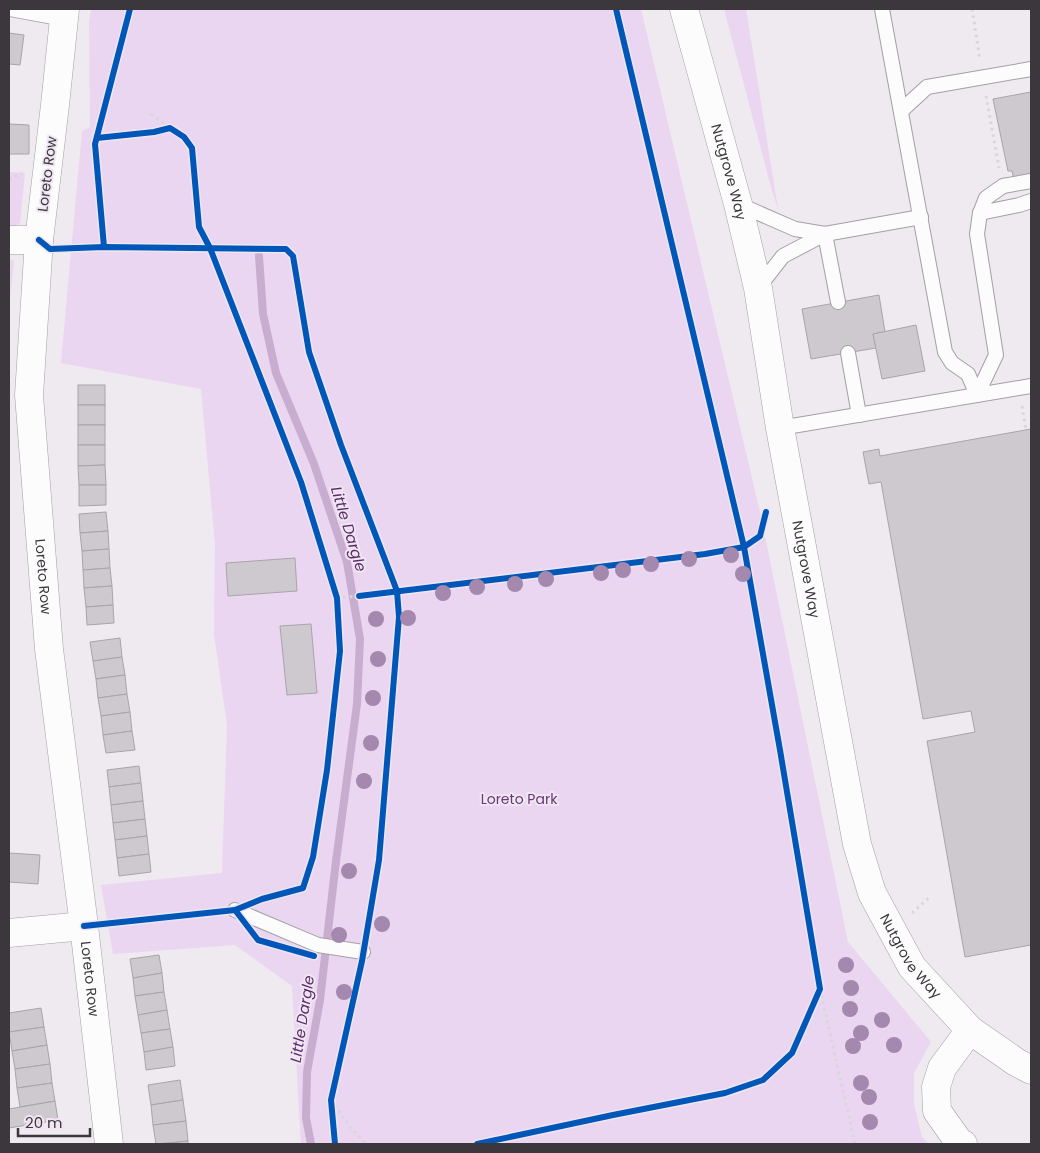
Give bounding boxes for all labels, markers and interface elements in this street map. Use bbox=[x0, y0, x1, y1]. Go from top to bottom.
street label: Nutgrove Way bbox=[706, 122, 751, 222]
street label: Loreto Row bbox=[32, 135, 62, 213]
water label: Little Dargle bbox=[326, 484, 372, 574]
street label: Nutgrove Way bbox=[787, 519, 825, 620]
street label: Loreto Row bbox=[30, 538, 56, 616]
park label: Loreto Park bbox=[481, 789, 558, 809]
street label: Nutgrove Way bbox=[875, 910, 946, 1003]
street label: Loreto Row bbox=[76, 940, 104, 1018]
water label: Little Dargle bbox=[285, 974, 319, 1064]
scale bar bbox=[18, 1106, 90, 1138]
text: 20 m bbox=[25, 1112, 63, 1133]

